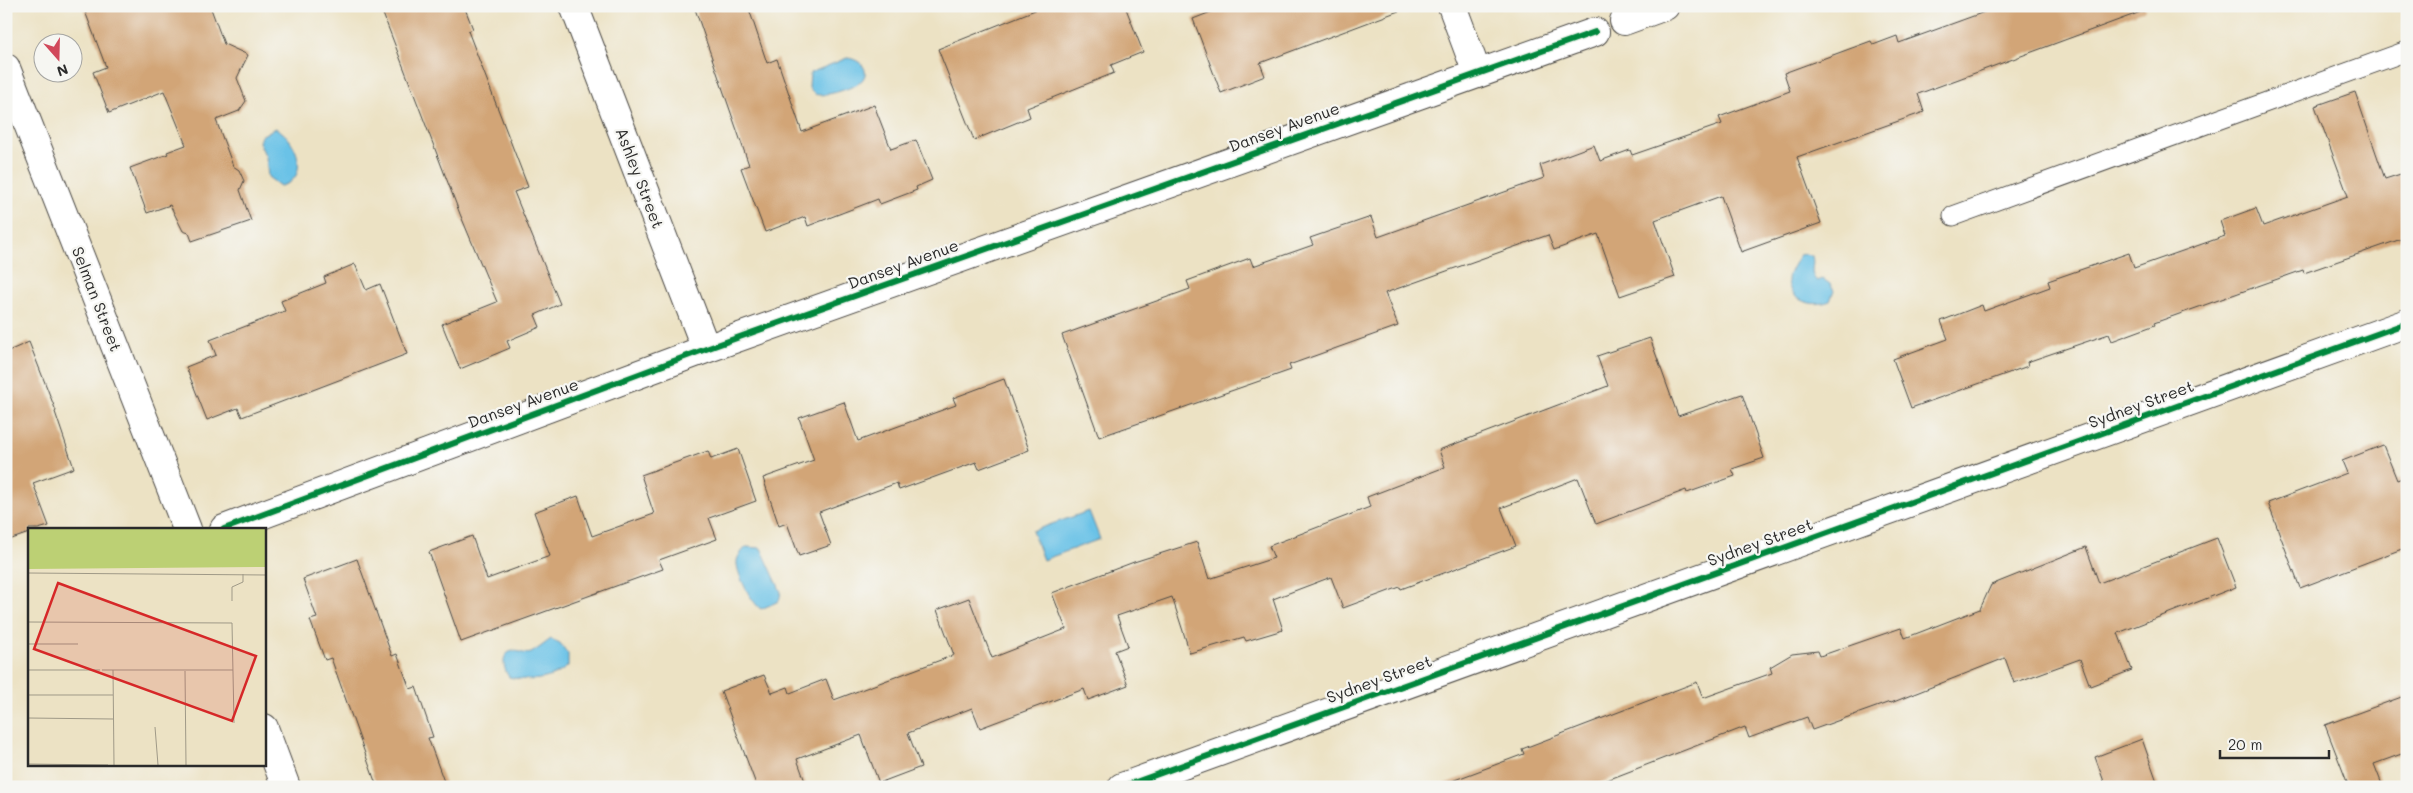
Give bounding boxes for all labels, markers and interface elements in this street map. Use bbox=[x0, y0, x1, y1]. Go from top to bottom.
north arrow bbox=[32, 32, 82, 82]
text: N bbox=[54, 60, 71, 81]
street label: Dansey Avenue bbox=[1226, 97, 1342, 156]
street label: Ashley Street bbox=[612, 124, 669, 231]
street label: Dansey Avenue bbox=[845, 234, 961, 293]
street label: Selman Street bbox=[68, 243, 127, 354]
street label: Dansey Avenue bbox=[465, 373, 581, 432]
street label: Sydney Street bbox=[2085, 375, 2196, 432]
street label: Sydney Street bbox=[1704, 513, 1815, 570]
inset map bbox=[28, 528, 265, 766]
street label: Sydney Street bbox=[1323, 650, 1434, 707]
scale bar bbox=[2220, 728, 2329, 760]
text: 20 m bbox=[2228, 734, 2262, 754]

